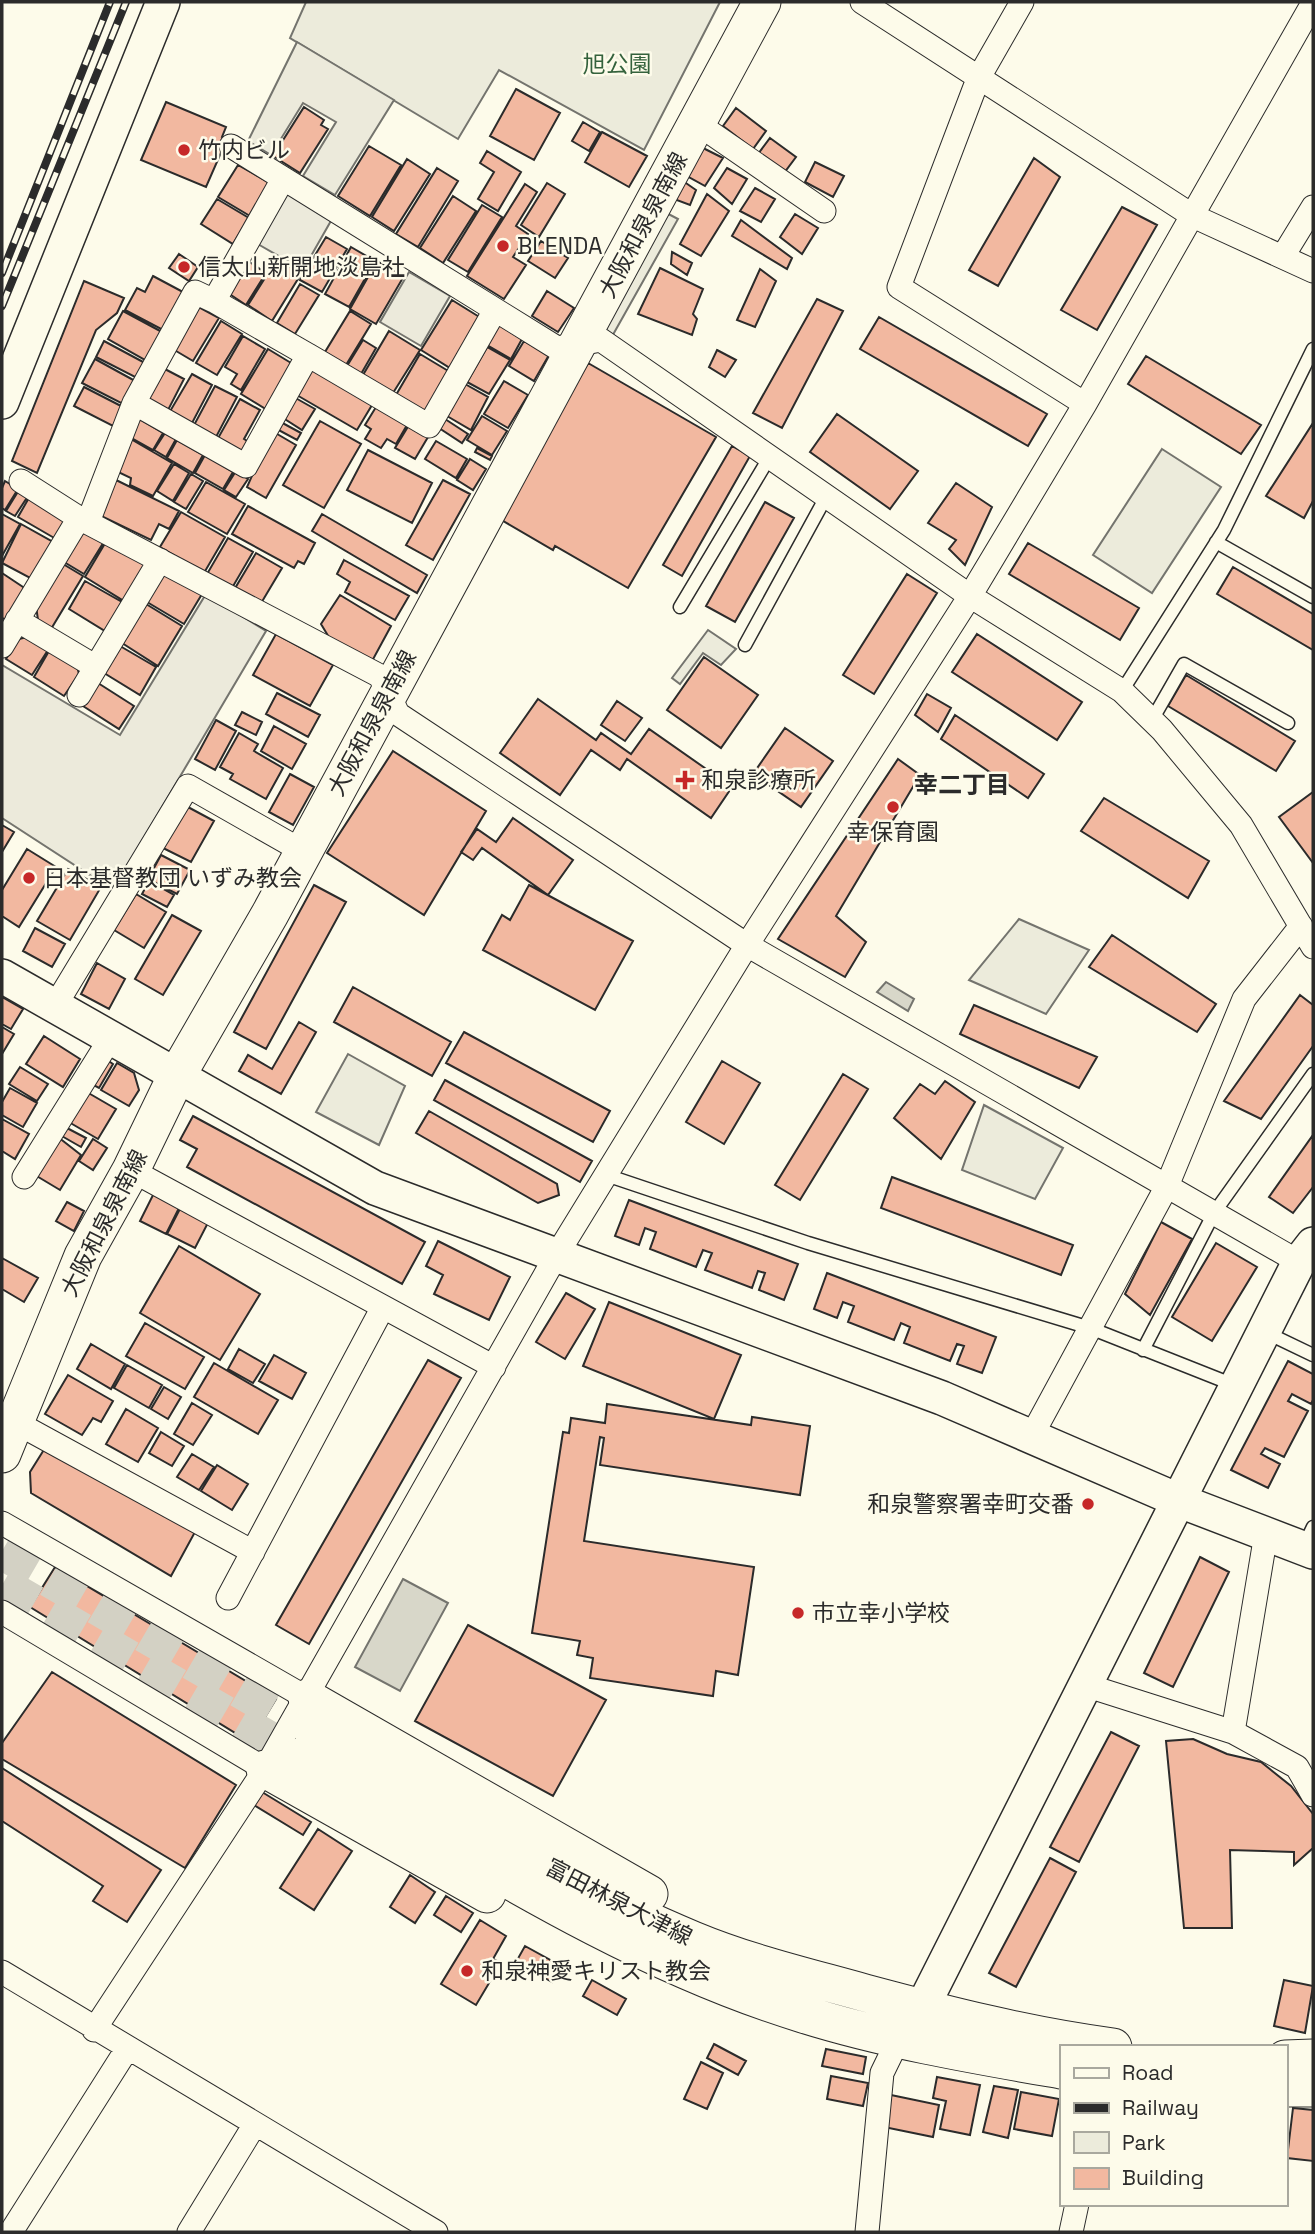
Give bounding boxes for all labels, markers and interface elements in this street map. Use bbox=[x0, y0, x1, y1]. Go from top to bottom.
park label: 旭公園 bbox=[583, 49, 652, 79]
place label: 竹内ビル bbox=[198, 135, 290, 165]
marker: 竹内ビル bbox=[176, 142, 192, 158]
street label: 大阪和泉泉南線 bbox=[592, 147, 694, 303]
place label: BLENDA bbox=[517, 231, 603, 261]
marker: BLENDA bbox=[495, 238, 511, 254]
place label: 信太山新開地淡島社 bbox=[198, 252, 405, 282]
marker: 信太山新開地淡島社 bbox=[176, 259, 192, 275]
street label: 大阪和泉泉南線 bbox=[321, 645, 423, 801]
place label: 和泉診療所 bbox=[701, 765, 816, 795]
district label: 幸二丁目 bbox=[914, 769, 1010, 800]
marker: 和泉診療所 bbox=[675, 770, 695, 790]
marker: 幸保育園 bbox=[885, 799, 901, 815]
place label: 幸保育園 bbox=[847, 817, 939, 847]
place label: 日本基督教団 いずみ教会 bbox=[43, 863, 302, 893]
marker: 日本基督教団 いずみ教会 bbox=[21, 870, 37, 886]
street label: 大阪和泉泉南線 bbox=[54, 1144, 154, 1302]
place label: 和泉警察署幸町交番 bbox=[867, 1489, 1074, 1519]
marker: 和泉警察署幸町交番 bbox=[1080, 1496, 1096, 1512]
place label: 市立幸小学校 bbox=[812, 1598, 950, 1628]
marker: 市立幸小学校 bbox=[790, 1605, 806, 1621]
street label: 富田林泉大津線 bbox=[540, 1852, 698, 1952]
place label: 和泉神愛キリスト教会 bbox=[481, 1956, 711, 1986]
marker: 和泉神愛キリスト教会 bbox=[459, 1963, 475, 1979]
legend bbox=[1060, 2045, 1287, 2206]
text: Road bbox=[1122, 2059, 1174, 2086]
text: Railway bbox=[1122, 2094, 1199, 2121]
text: Park bbox=[1122, 2129, 1166, 2156]
text: Building bbox=[1122, 2164, 1204, 2191]

